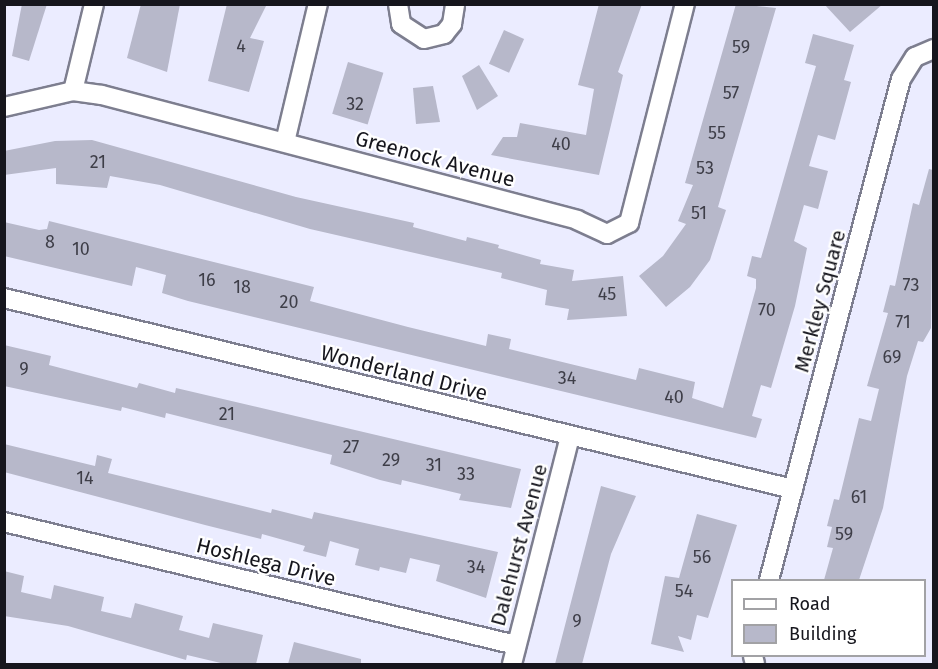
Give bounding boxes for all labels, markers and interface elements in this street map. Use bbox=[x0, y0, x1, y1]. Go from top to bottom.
house number: 4 bbox=[236, 35, 246, 57]
house number: 59 bbox=[732, 36, 750, 58]
house number: 57 bbox=[723, 82, 739, 104]
house number: 32 bbox=[346, 93, 364, 115]
house number: 55 bbox=[708, 122, 726, 144]
street label: Greenock Avenue bbox=[352, 126, 518, 192]
house number: 40 bbox=[551, 133, 571, 155]
house number: 21 bbox=[90, 151, 106, 173]
house number: 53 bbox=[696, 157, 714, 179]
house number: 51 bbox=[691, 202, 707, 224]
street label: Merkley Square bbox=[789, 227, 851, 375]
house number: 8 bbox=[45, 231, 55, 253]
house number: 10 bbox=[72, 238, 90, 260]
house number: 16 bbox=[198, 269, 216, 291]
house number: 73 bbox=[903, 274, 919, 296]
house number: 18 bbox=[233, 276, 251, 298]
house number: 45 bbox=[598, 283, 616, 305]
house number: 20 bbox=[280, 291, 298, 313]
house number: 70 bbox=[758, 299, 776, 321]
house number: 71 bbox=[895, 311, 911, 333]
street label: Wonderland Drive bbox=[318, 340, 490, 406]
house number: 69 bbox=[883, 346, 901, 368]
house number: 9 bbox=[19, 358, 29, 380]
house number: 34 bbox=[558, 367, 576, 389]
house number: 40 bbox=[664, 386, 684, 408]
house number: 21 bbox=[219, 403, 235, 425]
house number: 27 bbox=[343, 436, 359, 458]
house number: 29 bbox=[382, 449, 400, 471]
house number: 31 bbox=[426, 454, 442, 476]
street label: Dalehurst Avenue bbox=[485, 461, 553, 629]
house number: 33 bbox=[457, 463, 475, 485]
house number: 14 bbox=[76, 467, 94, 489]
house number: 61 bbox=[851, 486, 867, 508]
house number: 59 bbox=[835, 523, 853, 545]
street label: Hoshlega Drive bbox=[194, 532, 338, 592]
house number: 56 bbox=[693, 546, 711, 568]
house number: 34 bbox=[467, 556, 485, 578]
legend bbox=[731, 579, 926, 657]
house number: 54 bbox=[675, 580, 693, 602]
text: Road bbox=[789, 593, 831, 615]
house number: 9 bbox=[572, 610, 582, 632]
text: Building bbox=[789, 623, 856, 645]

